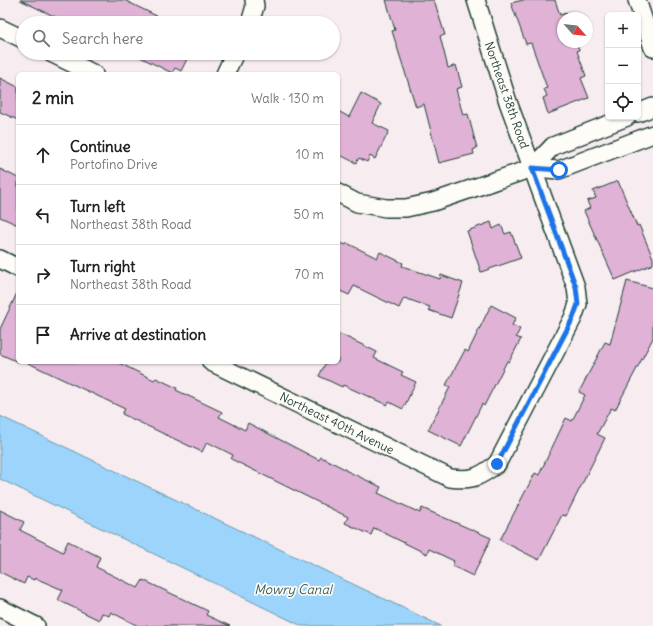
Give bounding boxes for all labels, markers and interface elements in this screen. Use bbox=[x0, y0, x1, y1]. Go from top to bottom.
north arrow bbox=[557, 12, 593, 48]
map controls bbox=[605, 12, 641, 120]
button: + bbox=[605, 12, 641, 48]
search box bbox=[16, 16, 340, 60]
icon: search bbox=[30, 27, 52, 49]
text: Search here bbox=[62, 29, 143, 48]
street label: Northeast 38th Road bbox=[482, 40, 532, 150]
button: − bbox=[605, 48, 641, 84]
button: locate bbox=[605, 84, 641, 120]
text: 2 min bbox=[32, 87, 74, 109]
text: Walk · 130 m bbox=[251, 90, 324, 107]
text: Continue bbox=[70, 137, 131, 156]
icon: ahead bbox=[32, 144, 54, 166]
text: 10 m bbox=[296, 146, 324, 163]
text: Portofino Drive bbox=[70, 156, 158, 173]
route start bbox=[550, 161, 568, 179]
text: Turn left bbox=[70, 197, 125, 216]
icon: left bbox=[32, 204, 54, 226]
text: 50 m bbox=[293, 206, 324, 223]
text: Northeast 38th Road bbox=[70, 216, 192, 233]
text: Turn right bbox=[70, 257, 135, 276]
icon: right bbox=[32, 264, 54, 286]
text: 70 m bbox=[295, 266, 324, 283]
text: Northeast 38th Road bbox=[70, 276, 192, 293]
icon: arrive bbox=[32, 324, 54, 346]
text: Arrive at destination bbox=[70, 325, 206, 344]
street label: Northeast 40th Avenue bbox=[277, 389, 397, 457]
route end bbox=[488, 455, 506, 473]
water label: Mowry Canal bbox=[254, 581, 334, 598]

